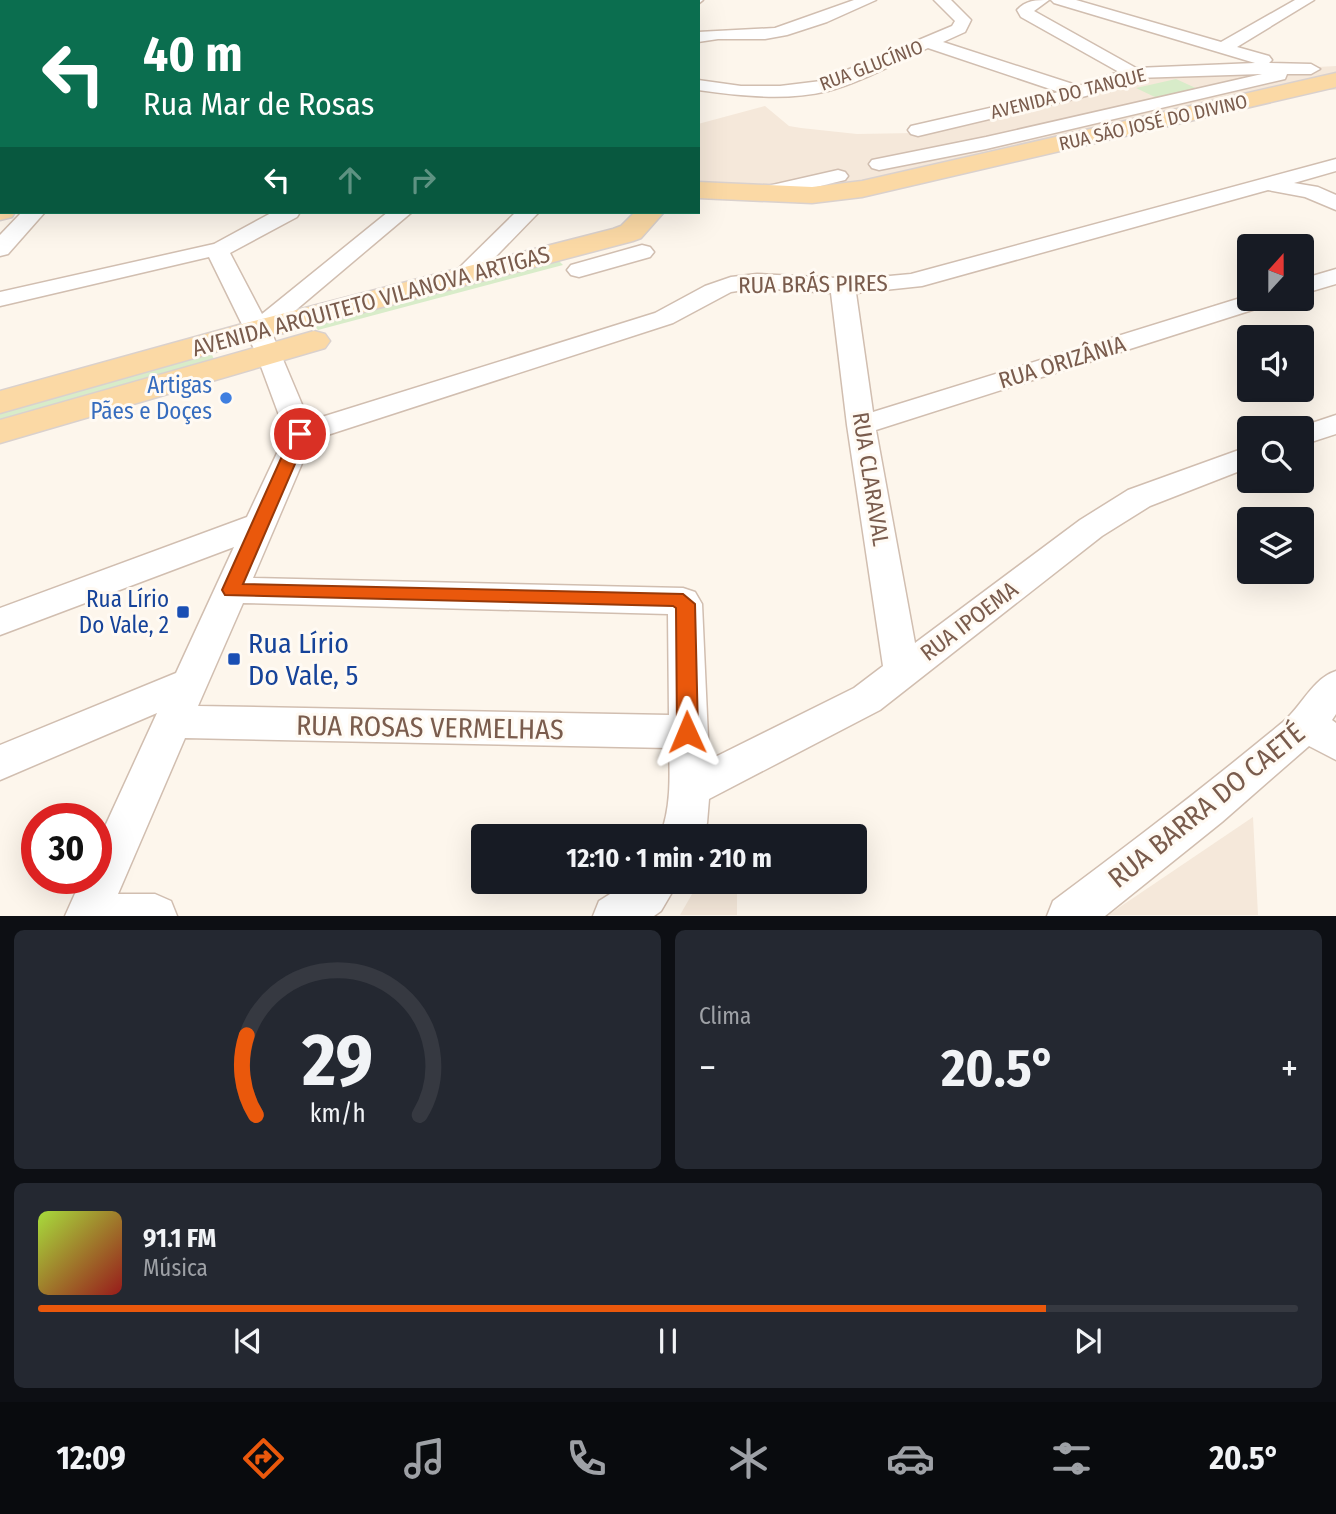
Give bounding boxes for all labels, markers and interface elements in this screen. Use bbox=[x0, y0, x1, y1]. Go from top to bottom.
text: 40 m bbox=[143, 25, 243, 84]
icon: left bbox=[28, 28, 119, 119]
street label: RUA GLUCÍNIO bbox=[816, 35, 926, 96]
street label: AVENIDA DO TANQUE bbox=[988, 63, 1148, 124]
text: Rua Mar de Rosas bbox=[143, 85, 374, 123]
street label: RUA SÃO JOSÉ DO DIVINO bbox=[1057, 90, 1250, 155]
icon: left bbox=[258, 161, 296, 199]
icon: ahead bbox=[331, 161, 369, 199]
icon: right bbox=[404, 161, 442, 199]
north arrow bbox=[1237, 234, 1314, 312]
map controls bbox=[1237, 234, 1314, 584]
street label: AVENIDA ARQUITETO VILANOVA ARTIGAS bbox=[189, 240, 553, 362]
street label: RUA BRÁS PIRES bbox=[738, 268, 888, 299]
button: sound bbox=[1237, 325, 1314, 402]
street label: RUA ORIZÂNIA bbox=[995, 329, 1129, 395]
place label: Artigas Pães e Doçes bbox=[90, 371, 212, 425]
marker: Artigas Pães e Doçes bbox=[218, 390, 234, 406]
pin bbox=[270, 404, 330, 464]
street label: RUA CLARAVAL bbox=[847, 410, 895, 548]
icon: arrive bbox=[281, 415, 319, 453]
button: search bbox=[1237, 416, 1314, 493]
button: layers bbox=[1237, 507, 1314, 584]
street label: RUA IPOEMA bbox=[915, 575, 1023, 667]
place label: Rua Lírio Do Vale, 2 bbox=[79, 585, 169, 639]
marker: Rua Lírio Do Vale, 2 bbox=[175, 604, 191, 620]
place label: Rua Lírio Do Vale, 5 bbox=[248, 627, 358, 692]
marker: Rua Lírio Do Vale, 5 bbox=[226, 651, 242, 667]
position arrow bbox=[650, 695, 724, 769]
street label: RUA ROSAS VERMELHAS bbox=[296, 709, 564, 746]
street label: RUA BARRA DO CAETÉ bbox=[1102, 716, 1311, 895]
speed limit sign: 30 bbox=[21, 803, 112, 894]
text: 12:10 · 1 min · 210 m bbox=[566, 843, 772, 874]
text: Clima bbox=[699, 1002, 751, 1030]
text: 29 bbox=[301, 1018, 373, 1105]
text: 20.5° bbox=[941, 1037, 1056, 1100]
text: − bbox=[699, 1045, 716, 1091]
text: + bbox=[1281, 1045, 1298, 1091]
text: km/h bbox=[310, 1099, 365, 1129]
text: 91.1 FM bbox=[143, 1223, 216, 1254]
text: Música bbox=[143, 1254, 208, 1282]
icon: previous bbox=[229, 1322, 267, 1360]
icon: pause bbox=[649, 1322, 687, 1360]
icon: next bbox=[1069, 1322, 1107, 1360]
icon: directions bbox=[239, 1434, 288, 1483]
icon: music bbox=[400, 1434, 449, 1483]
icon: phone bbox=[562, 1434, 611, 1483]
icon: climate bbox=[724, 1434, 773, 1483]
icon: car bbox=[886, 1434, 935, 1483]
icon: filters bbox=[1047, 1434, 1096, 1483]
text: 12:09 bbox=[56, 1439, 126, 1477]
text: 20.5° bbox=[1209, 1439, 1280, 1477]

